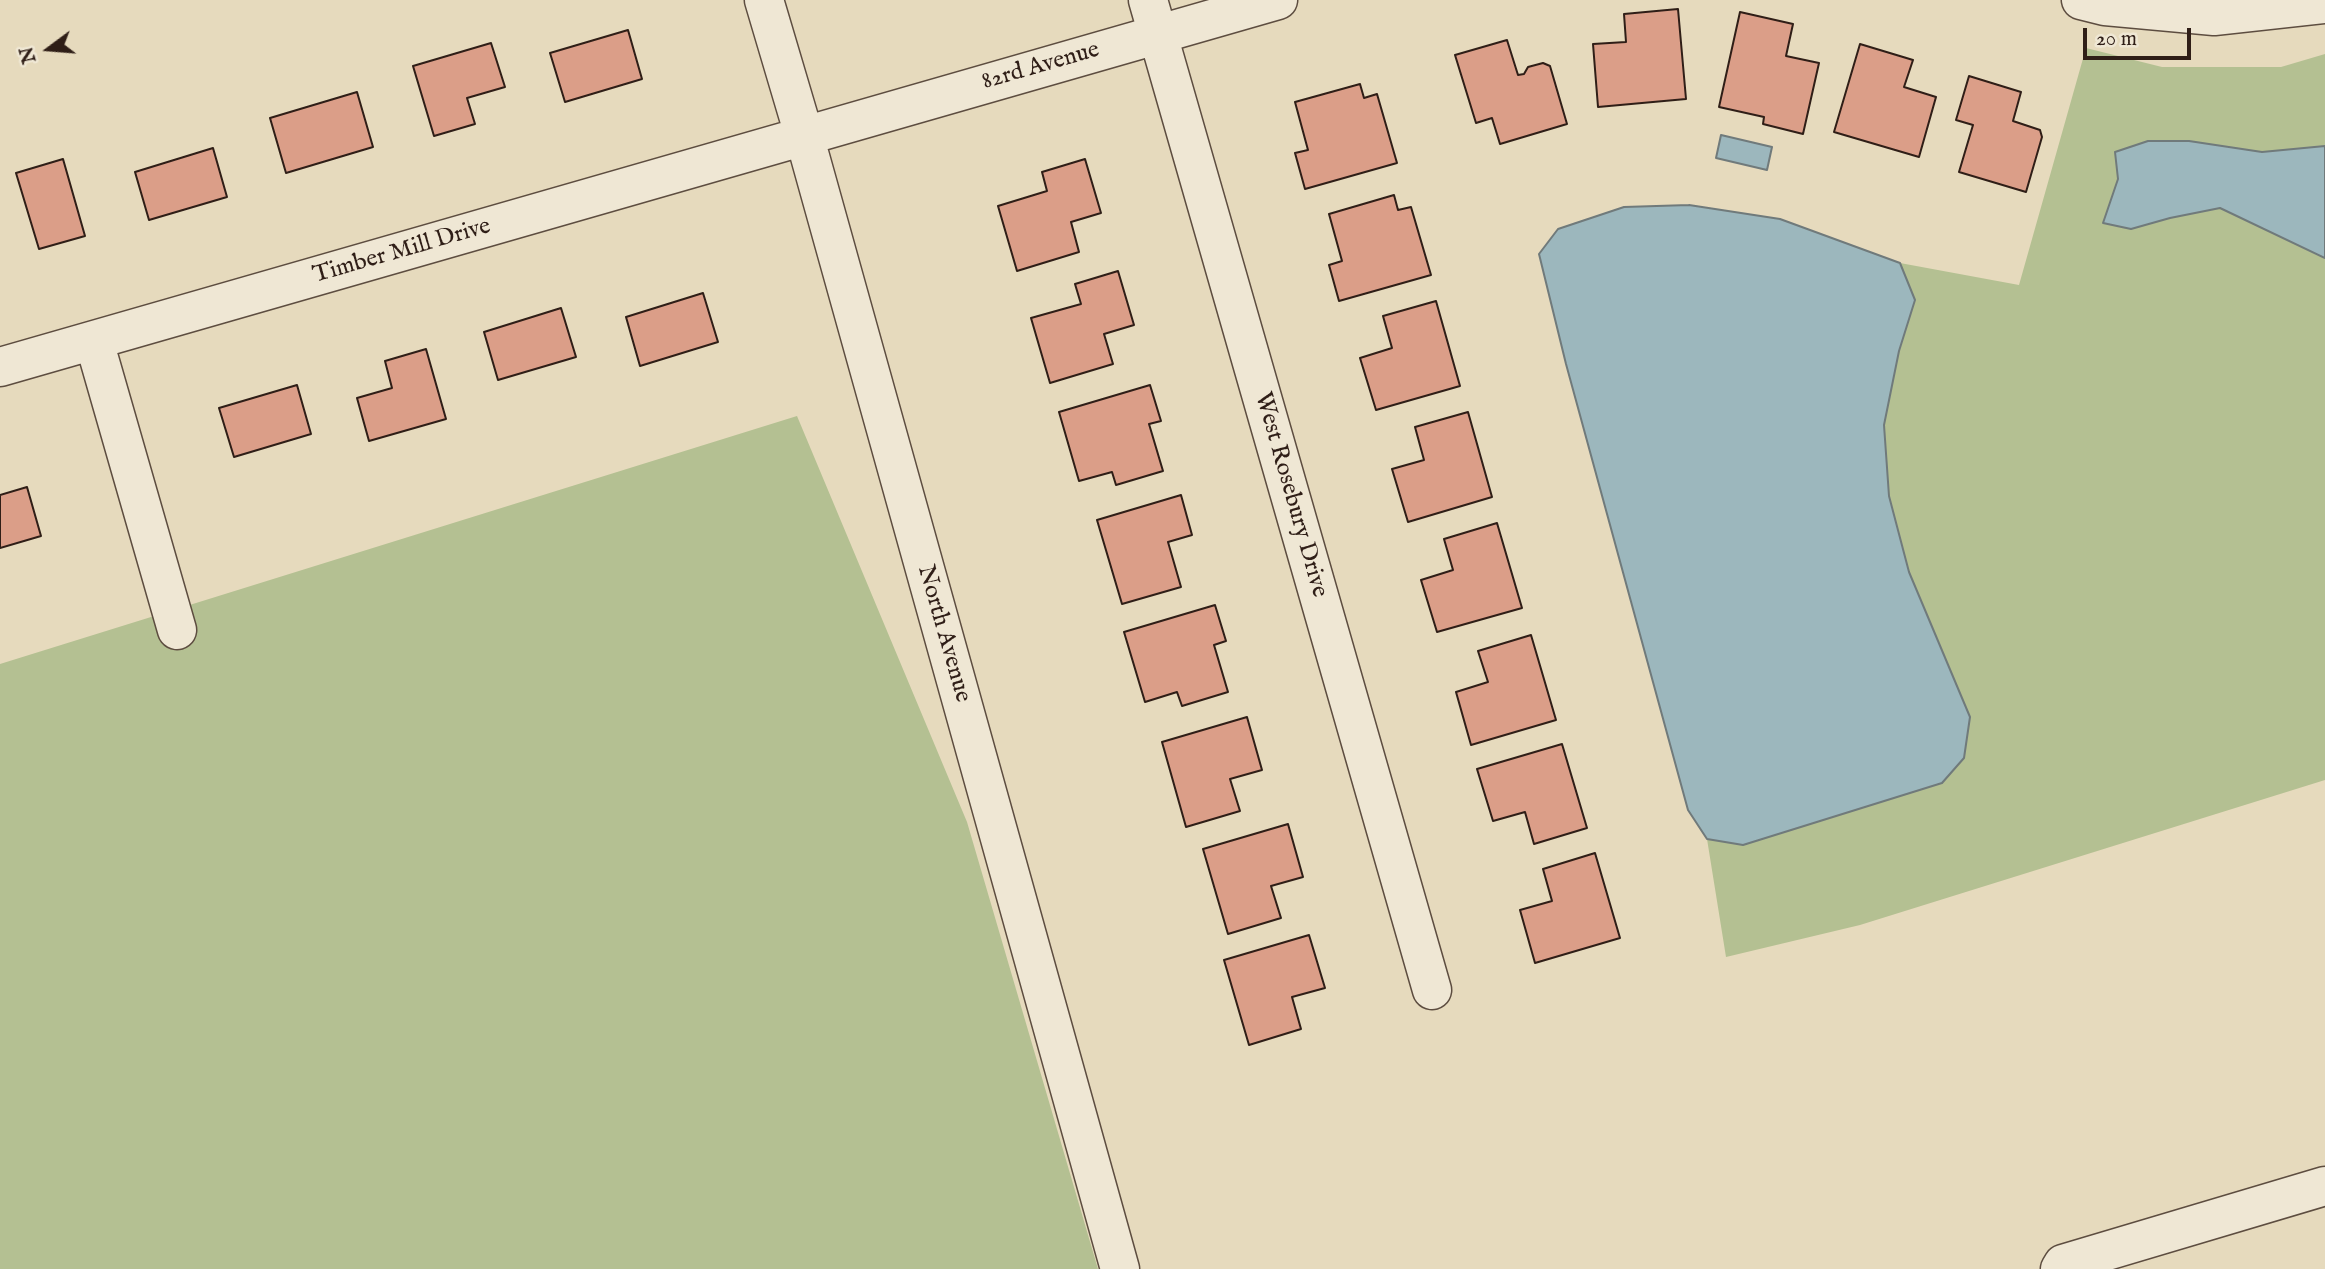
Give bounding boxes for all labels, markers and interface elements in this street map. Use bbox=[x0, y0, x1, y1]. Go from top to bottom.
north arrow bbox=[14, 14, 84, 84]
scale bar bbox=[2087, 14, 2196, 58]
text: 20 m bbox=[2096, 26, 2137, 53]
street label: 82rd Avenue bbox=[979, 37, 1103, 97]
text: N bbox=[15, 44, 43, 66]
street label: Timber Mill Drive bbox=[310, 213, 494, 291]
street label: West Rosebury Drive bbox=[1247, 389, 1333, 601]
street label: North Avenue bbox=[910, 562, 976, 706]

